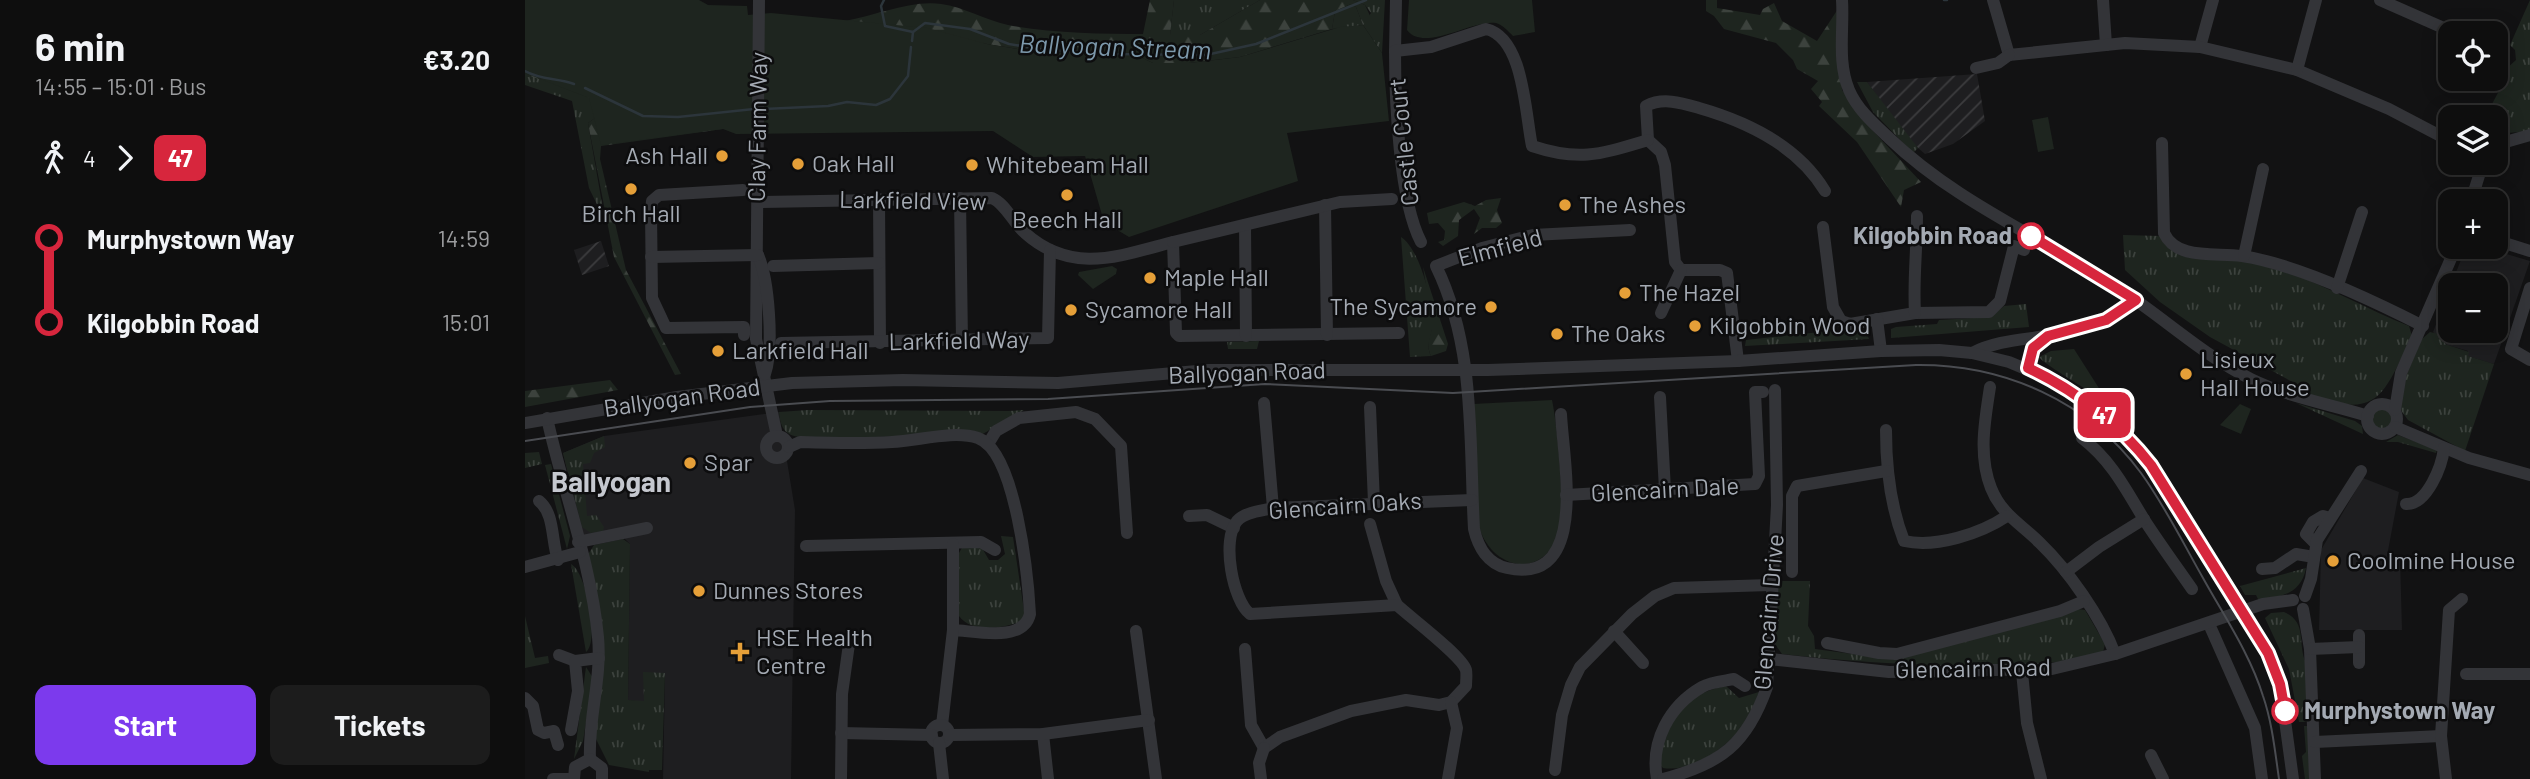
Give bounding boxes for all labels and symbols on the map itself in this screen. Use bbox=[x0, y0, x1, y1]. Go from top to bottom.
water label: Ballyogan Stream bbox=[1018, 27, 1212, 64]
street label: Clay Farm Way bbox=[741, 52, 772, 202]
street label: Castle Court bbox=[1381, 77, 1424, 207]
place label: Ash Hall bbox=[625, 140, 708, 169]
marker: Ash Hall bbox=[714, 148, 730, 164]
place label: Oak Hall bbox=[812, 148, 895, 177]
place label: Whitebeam Hall bbox=[986, 149, 1149, 178]
marker: Oak Hall bbox=[790, 156, 806, 172]
marker: Whitebeam Hall bbox=[964, 157, 980, 173]
marker: Birch Hall bbox=[623, 181, 639, 197]
street label: Larkfield View bbox=[839, 184, 987, 215]
marker: Beech Hall bbox=[1059, 187, 1075, 203]
place label: The Ashes bbox=[1579, 189, 1686, 218]
marker: The Ashes bbox=[1557, 197, 1573, 213]
place label: Birch Hall bbox=[582, 198, 681, 227]
place label: Beech Hall bbox=[1012, 204, 1122, 233]
place label: Kilgobbin Road bbox=[1853, 220, 2012, 249]
street label: Elmfield bbox=[1454, 221, 1545, 272]
marker: Kilgobbin Road bbox=[2018, 223, 2044, 249]
place label: Maple Hall bbox=[1164, 262, 1269, 291]
marker: Maple Hall bbox=[1142, 270, 1158, 286]
place label: The Hazel bbox=[1639, 277, 1740, 306]
marker: The Hazel bbox=[1617, 285, 1633, 301]
place label: The Sycamore bbox=[1329, 291, 1477, 320]
place label: Sycamore Hall bbox=[1085, 294, 1232, 323]
marker: The Sycamore bbox=[1483, 299, 1499, 315]
marker: Sycamore Hall bbox=[1063, 302, 1079, 318]
place label: Kilgobbin Wood bbox=[1709, 310, 1870, 339]
place label: The Oaks bbox=[1571, 318, 1666, 347]
marker: Kilgobbin Wood bbox=[1687, 318, 1703, 334]
street label: Larkfield Way bbox=[888, 324, 1030, 355]
marker: The Oaks bbox=[1549, 326, 1565, 342]
place label: Larkfield Hall bbox=[732, 335, 869, 364]
marker: Larkfield Hall bbox=[710, 343, 726, 359]
place label: Lisieux Hall House bbox=[2200, 344, 2310, 401]
street label: Ballyogan Road bbox=[1168, 354, 1326, 389]
marker: Lisieux Hall House bbox=[2178, 366, 2194, 382]
street label: Ballyogan Road bbox=[602, 371, 762, 422]
line badge: 47 bbox=[2073, 392, 2135, 438]
place label: Spar bbox=[704, 447, 753, 476]
marker: Spar bbox=[682, 455, 698, 471]
district label: Ballyogan bbox=[551, 464, 671, 498]
street label: Glencairn Dale bbox=[1590, 470, 1740, 507]
street label: Glencairn Oaks bbox=[1267, 485, 1423, 524]
street label: Glencairn Drive bbox=[1746, 533, 1789, 691]
place label: Coolmine House bbox=[2347, 545, 2516, 574]
marker: Coolmine House bbox=[2325, 553, 2341, 569]
place label: Dunnes Stores bbox=[713, 575, 863, 604]
marker: Dunnes Stores bbox=[691, 583, 707, 599]
place label: HSE Health Centre bbox=[756, 622, 873, 679]
marker: HSE Health Centre bbox=[730, 642, 750, 662]
street label: Glencairn Road bbox=[1895, 652, 2051, 683]
place label: Murphystown Way bbox=[2304, 695, 2495, 724]
marker: Murphystown Way bbox=[2272, 698, 2298, 724]

